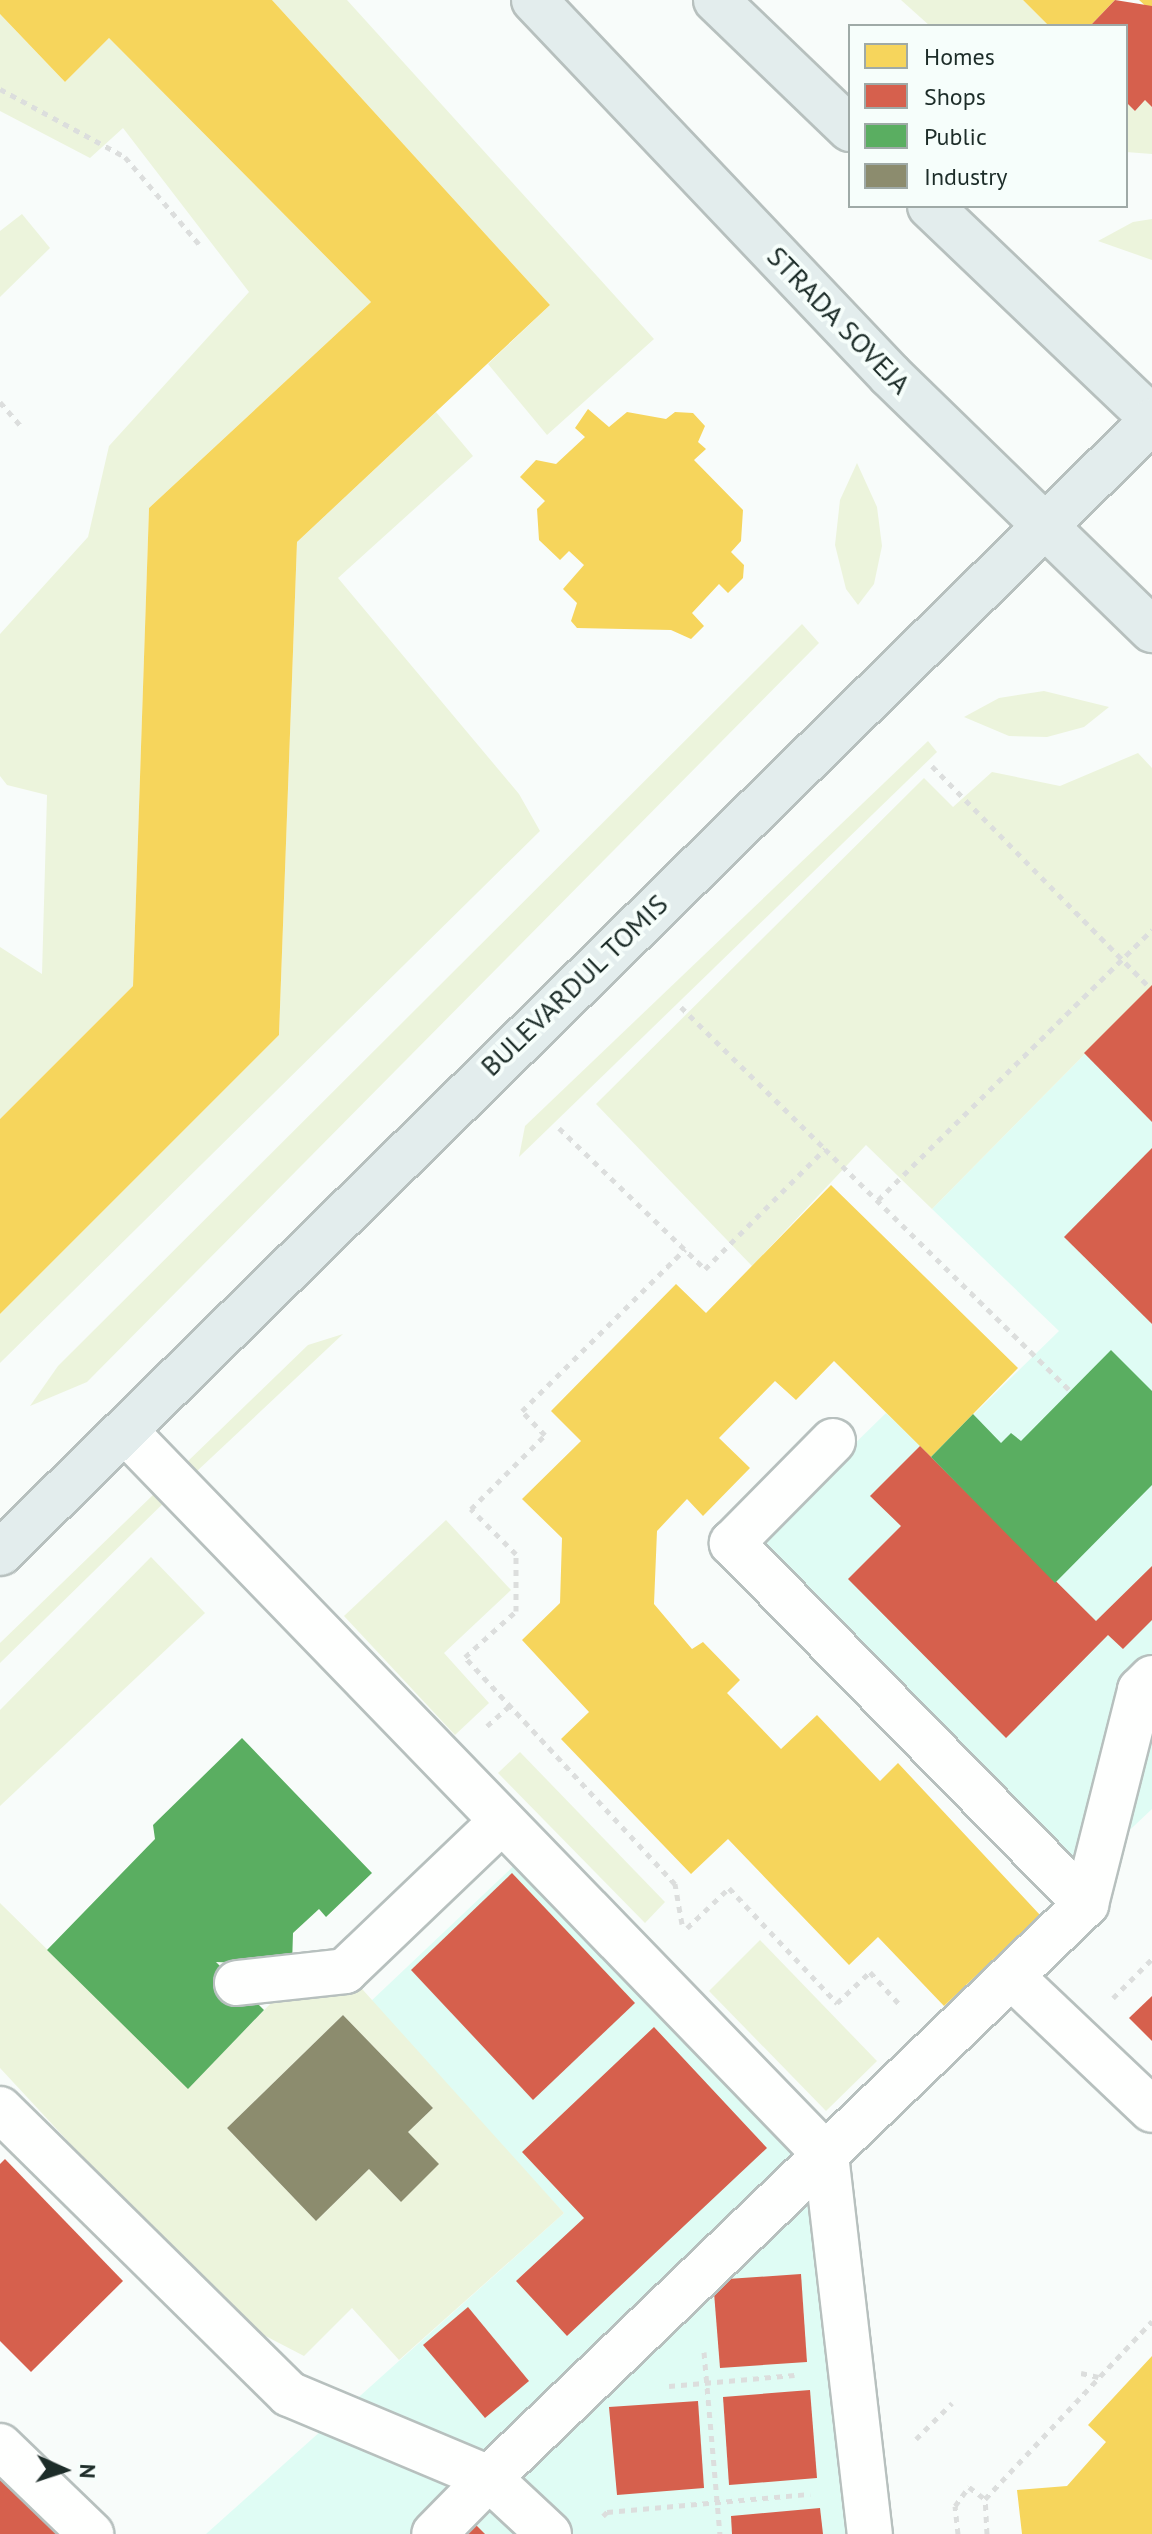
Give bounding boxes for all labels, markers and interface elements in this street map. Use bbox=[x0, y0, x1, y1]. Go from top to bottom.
legend bbox=[848, 24, 1128, 208]
text: Homes bbox=[924, 41, 995, 72]
text: Shops bbox=[924, 81, 986, 112]
text: Public bbox=[924, 121, 987, 152]
text: Industry bbox=[924, 161, 1008, 192]
street label: STRADA SOVEJA bbox=[760, 239, 918, 401]
street label: BULEVARDUL TOMIS bbox=[473, 886, 675, 1084]
north arrow bbox=[24, 2430, 104, 2510]
text: N bbox=[74, 2463, 102, 2479]

